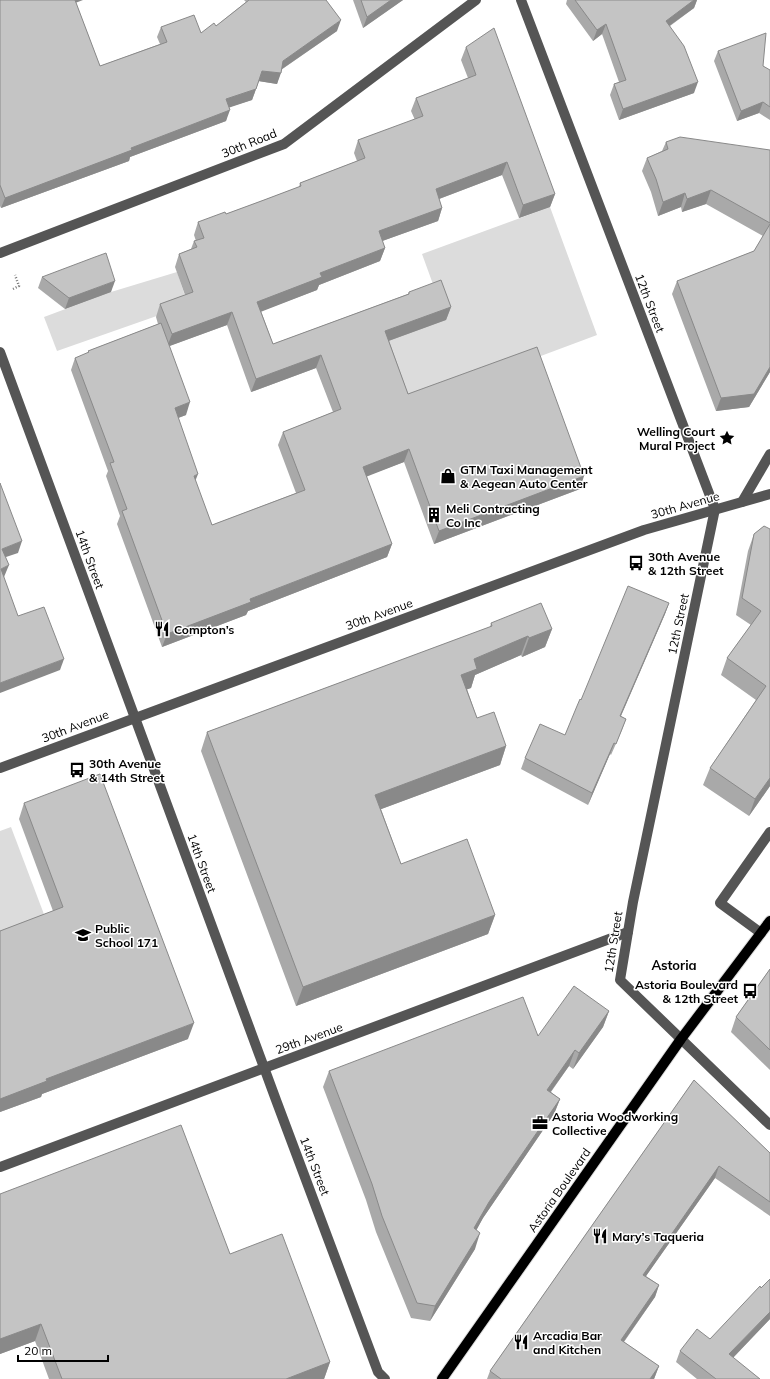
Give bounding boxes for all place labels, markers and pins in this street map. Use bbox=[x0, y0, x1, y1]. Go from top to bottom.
place label: Welling Court Mural Project bbox=[637, 424, 715, 453]
place icon: Welling Court Mural Project bbox=[718, 429, 736, 447]
place label: GTM Taxi Management & Aegean Auto Center bbox=[460, 462, 593, 491]
shop icon: GTM Taxi Management & Aegean Auto Center bbox=[439, 467, 457, 485]
place label: Meli Contracting Co Inc bbox=[446, 501, 540, 530]
building icon: Meli Contracting Co Inc bbox=[425, 506, 443, 524]
place label: 30th Avenue & 12th Street bbox=[648, 549, 724, 578]
bus stop icon: 30th Avenue & 12th Street bbox=[627, 554, 645, 572]
restaurant icon: Compton’s bbox=[153, 620, 171, 638]
place label: Compton’s bbox=[174, 622, 234, 637]
place label: 30th Avenue & 14th Street bbox=[89, 756, 165, 785]
bus stop icon: 30th Avenue & 14th Street bbox=[68, 761, 86, 779]
place label: Public School 171 bbox=[95, 921, 158, 950]
school or university icon: Public School 171 bbox=[74, 926, 92, 944]
place label: Astoria Boulevard & 12th Street bbox=[635, 977, 738, 1006]
bus stop icon: Astoria Boulevard & 12th Street bbox=[741, 982, 759, 1000]
place label: Astoria Woodworking Collective bbox=[552, 1109, 678, 1138]
office icon: Astoria Woodworking Collective bbox=[531, 1114, 549, 1132]
restaurant icon: Mary’s Taqueria bbox=[591, 1227, 609, 1245]
place label: Mary’s Taqueria bbox=[612, 1229, 704, 1244]
place label: Arcadia Bar and Kitchen bbox=[533, 1328, 602, 1357]
restaurant icon: Arcadia Bar and Kitchen bbox=[512, 1333, 530, 1351]

